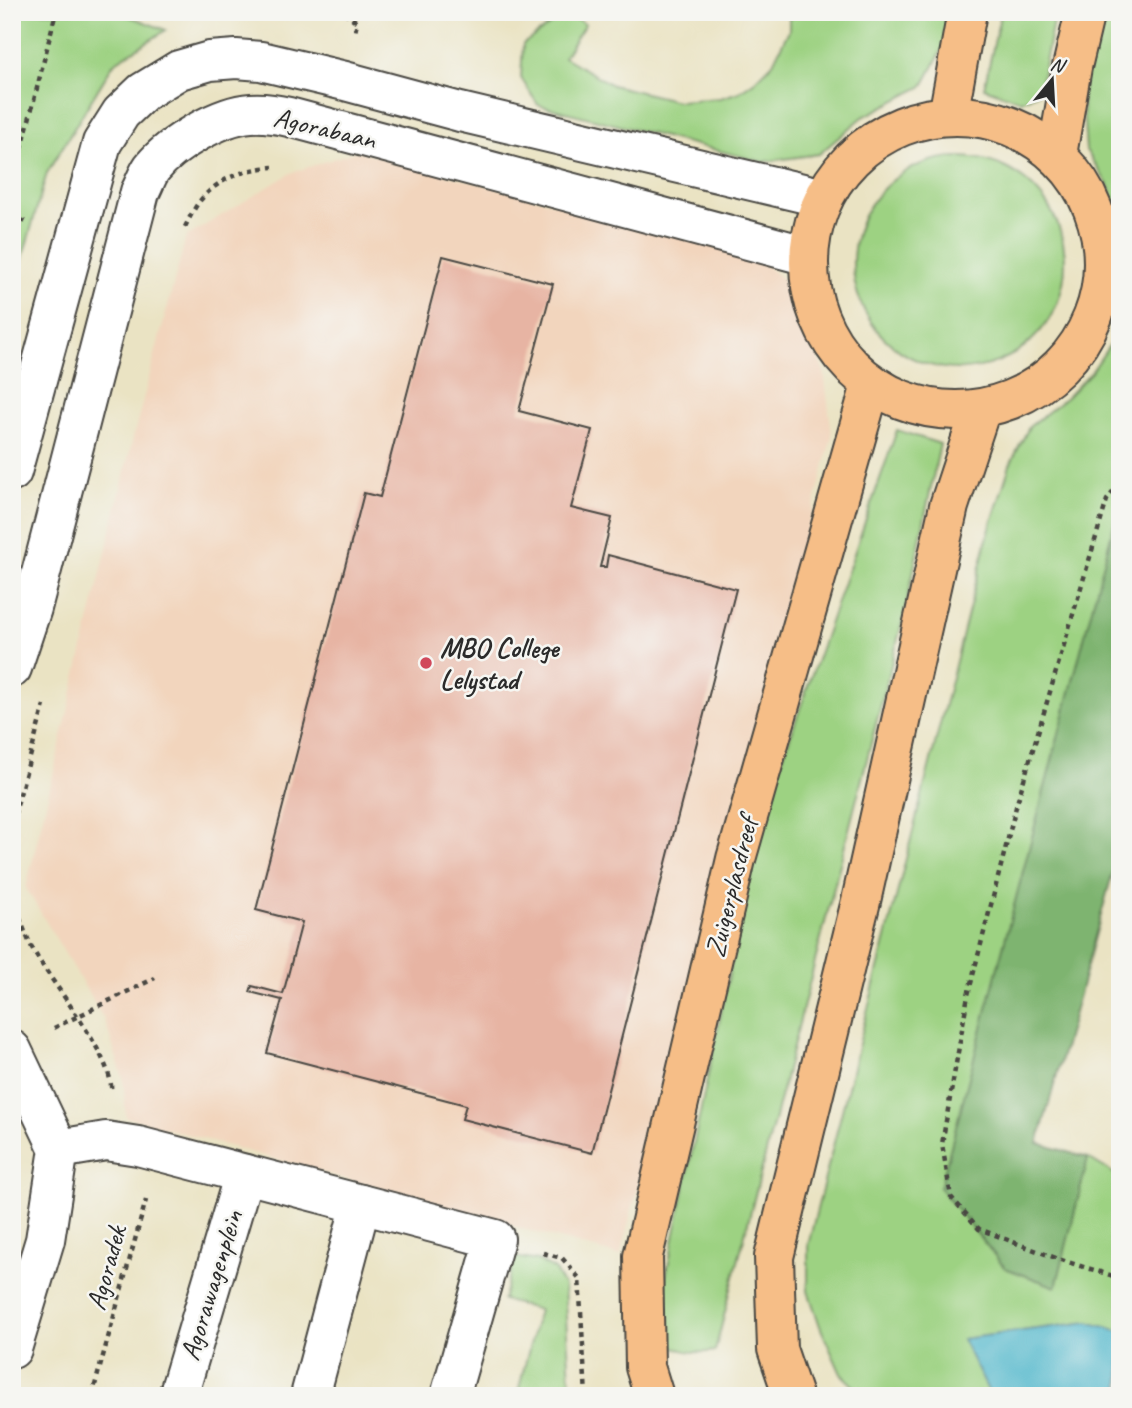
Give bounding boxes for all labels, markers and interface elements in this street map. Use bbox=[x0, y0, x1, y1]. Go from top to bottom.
north arrow bbox=[1016, 46, 1086, 116]
text: N bbox=[1048, 52, 1069, 79]
street label: Agorabaan bbox=[271, 99, 381, 157]
place label: MBO College Lelystad bbox=[440, 630, 561, 698]
marker: MBO College Lelystad bbox=[418, 655, 434, 671]
street label: Zuigerplasdreef bbox=[697, 808, 767, 961]
street label: Agorawagenplein bbox=[172, 1205, 251, 1364]
street label: Agoradek bbox=[78, 1219, 135, 1314]

